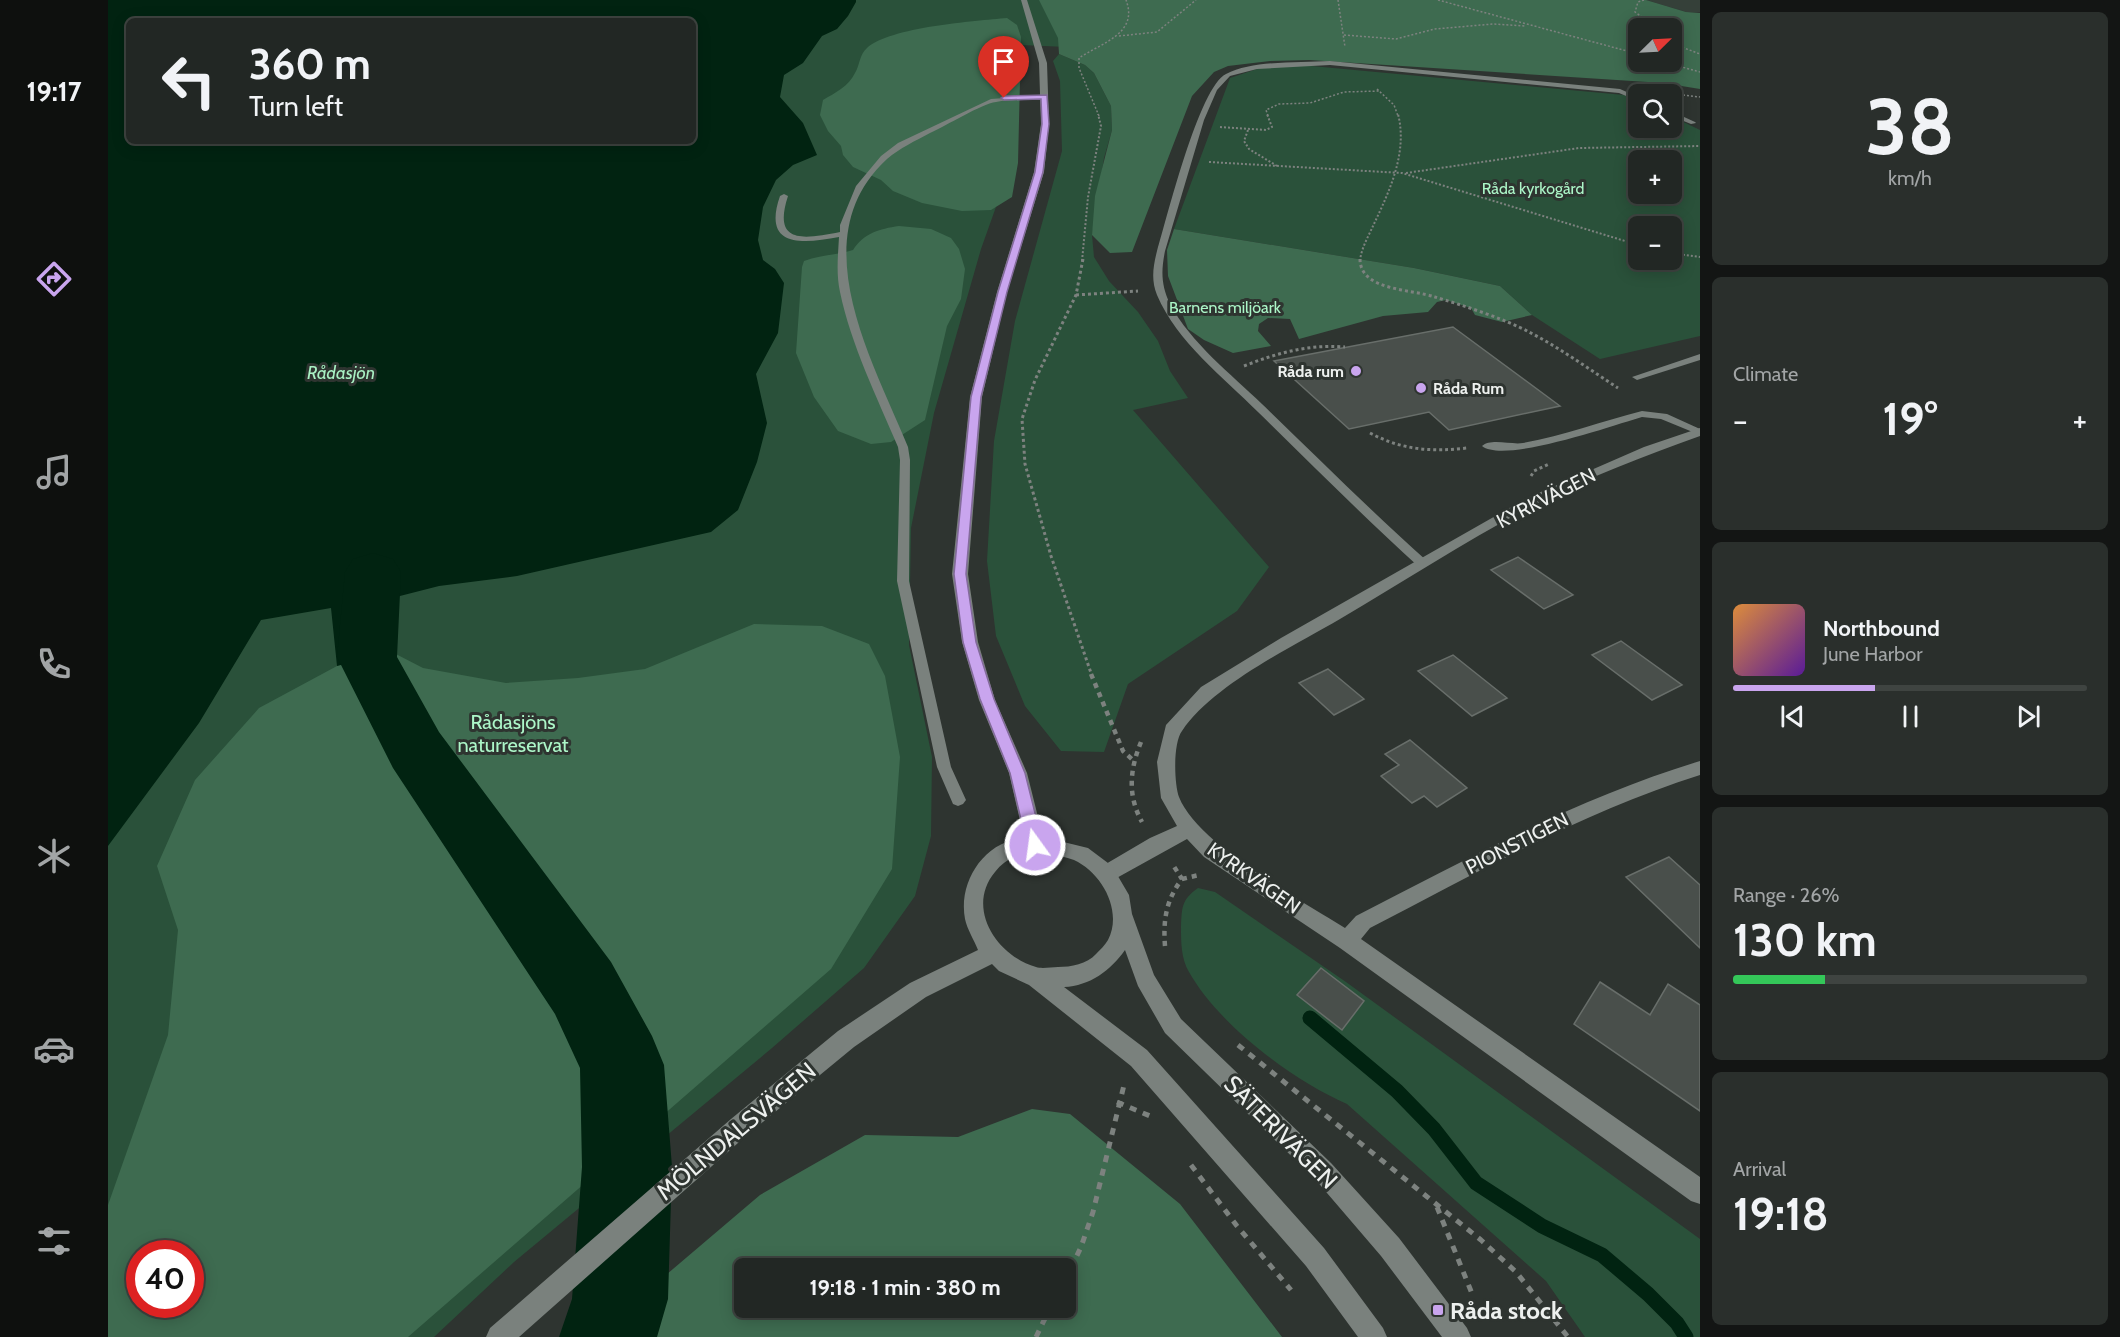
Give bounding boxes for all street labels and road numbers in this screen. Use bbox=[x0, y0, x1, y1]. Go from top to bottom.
street label: KYRKVÄGEN bbox=[1492, 463, 1600, 533]
street label: PIONSTIGEN bbox=[1462, 807, 1572, 879]
street label: KYRKVÄGEN bbox=[1203, 837, 1305, 919]
street label: MÖLNDALSVÄGEN bbox=[650, 1056, 822, 1206]
street label: SÄTERIVÄGEN bbox=[1218, 1069, 1344, 1195]

